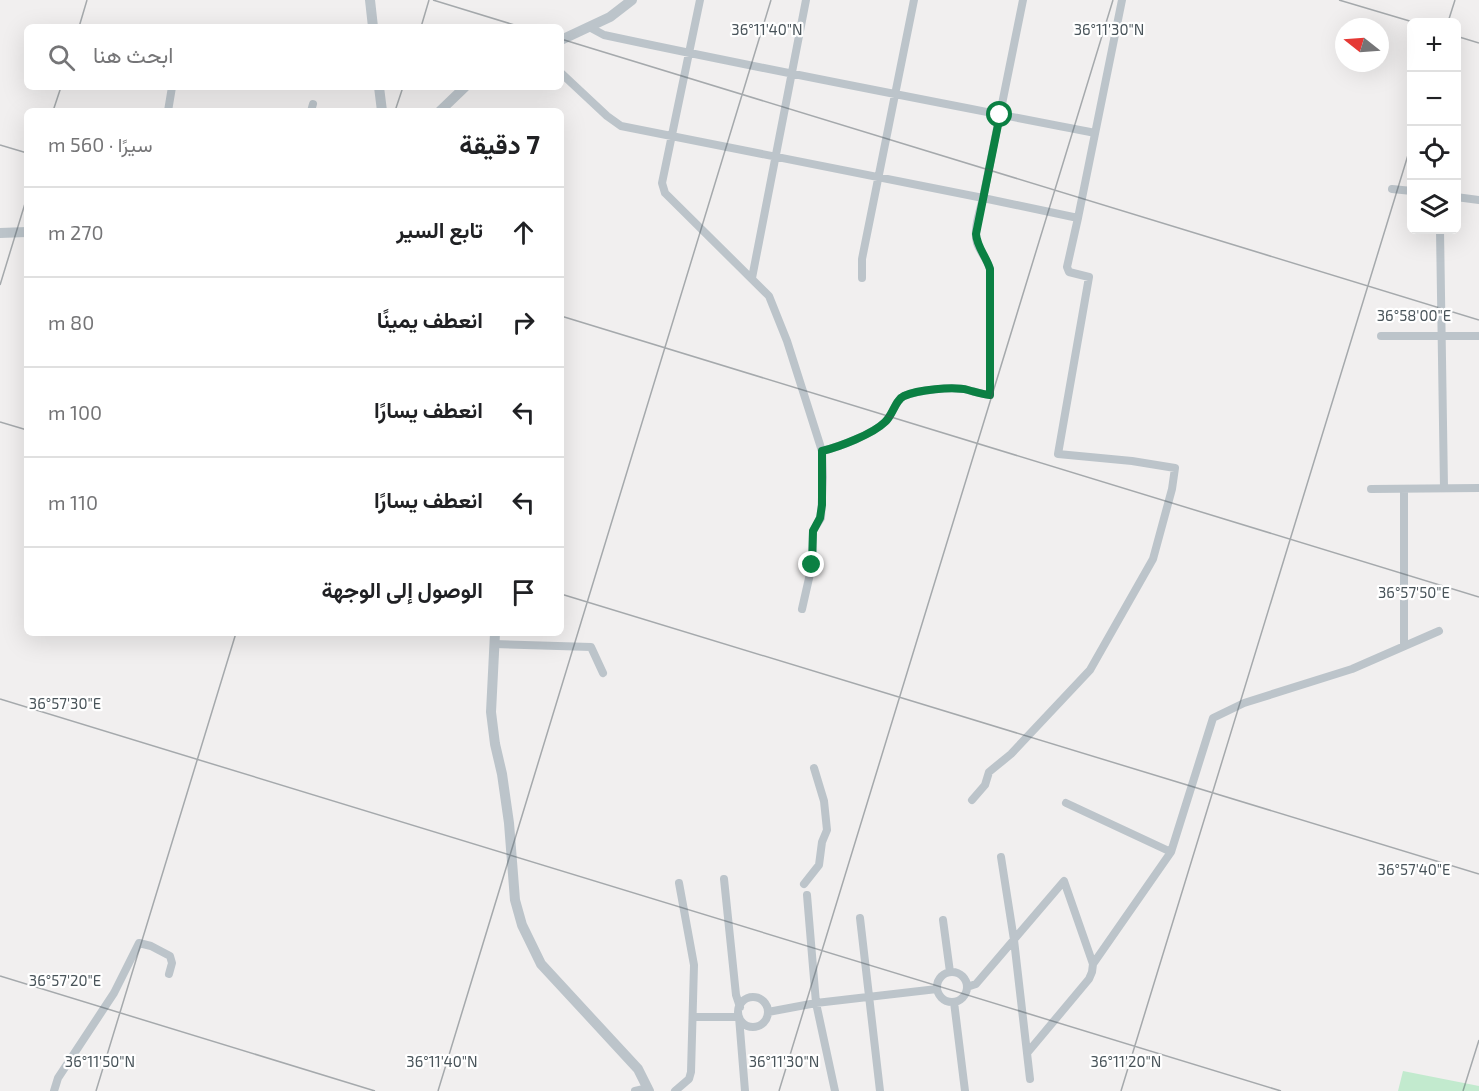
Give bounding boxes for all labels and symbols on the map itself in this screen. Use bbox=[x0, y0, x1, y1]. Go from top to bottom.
north arrow bbox=[1335, 18, 1389, 72]
text: 36°11'40"N bbox=[731, 20, 803, 38]
text: 36°11'30"N bbox=[1074, 20, 1144, 38]
route start bbox=[986, 101, 1012, 127]
text: 36°58'00"E bbox=[1377, 306, 1451, 324]
route end bbox=[798, 551, 824, 577]
text: 36°57'50"E bbox=[1378, 583, 1450, 601]
text: 36°57'30"E bbox=[29, 694, 101, 712]
text: 36°57'40"E bbox=[1378, 860, 1450, 878]
text: 36°57'20"E bbox=[29, 971, 101, 989]
text: 36°11'50"N bbox=[65, 1052, 135, 1070]
text: 36°11'40"N bbox=[406, 1052, 478, 1070]
text: 36°11'30"N bbox=[749, 1052, 819, 1070]
text: 36°11'20"N bbox=[1091, 1052, 1161, 1070]

